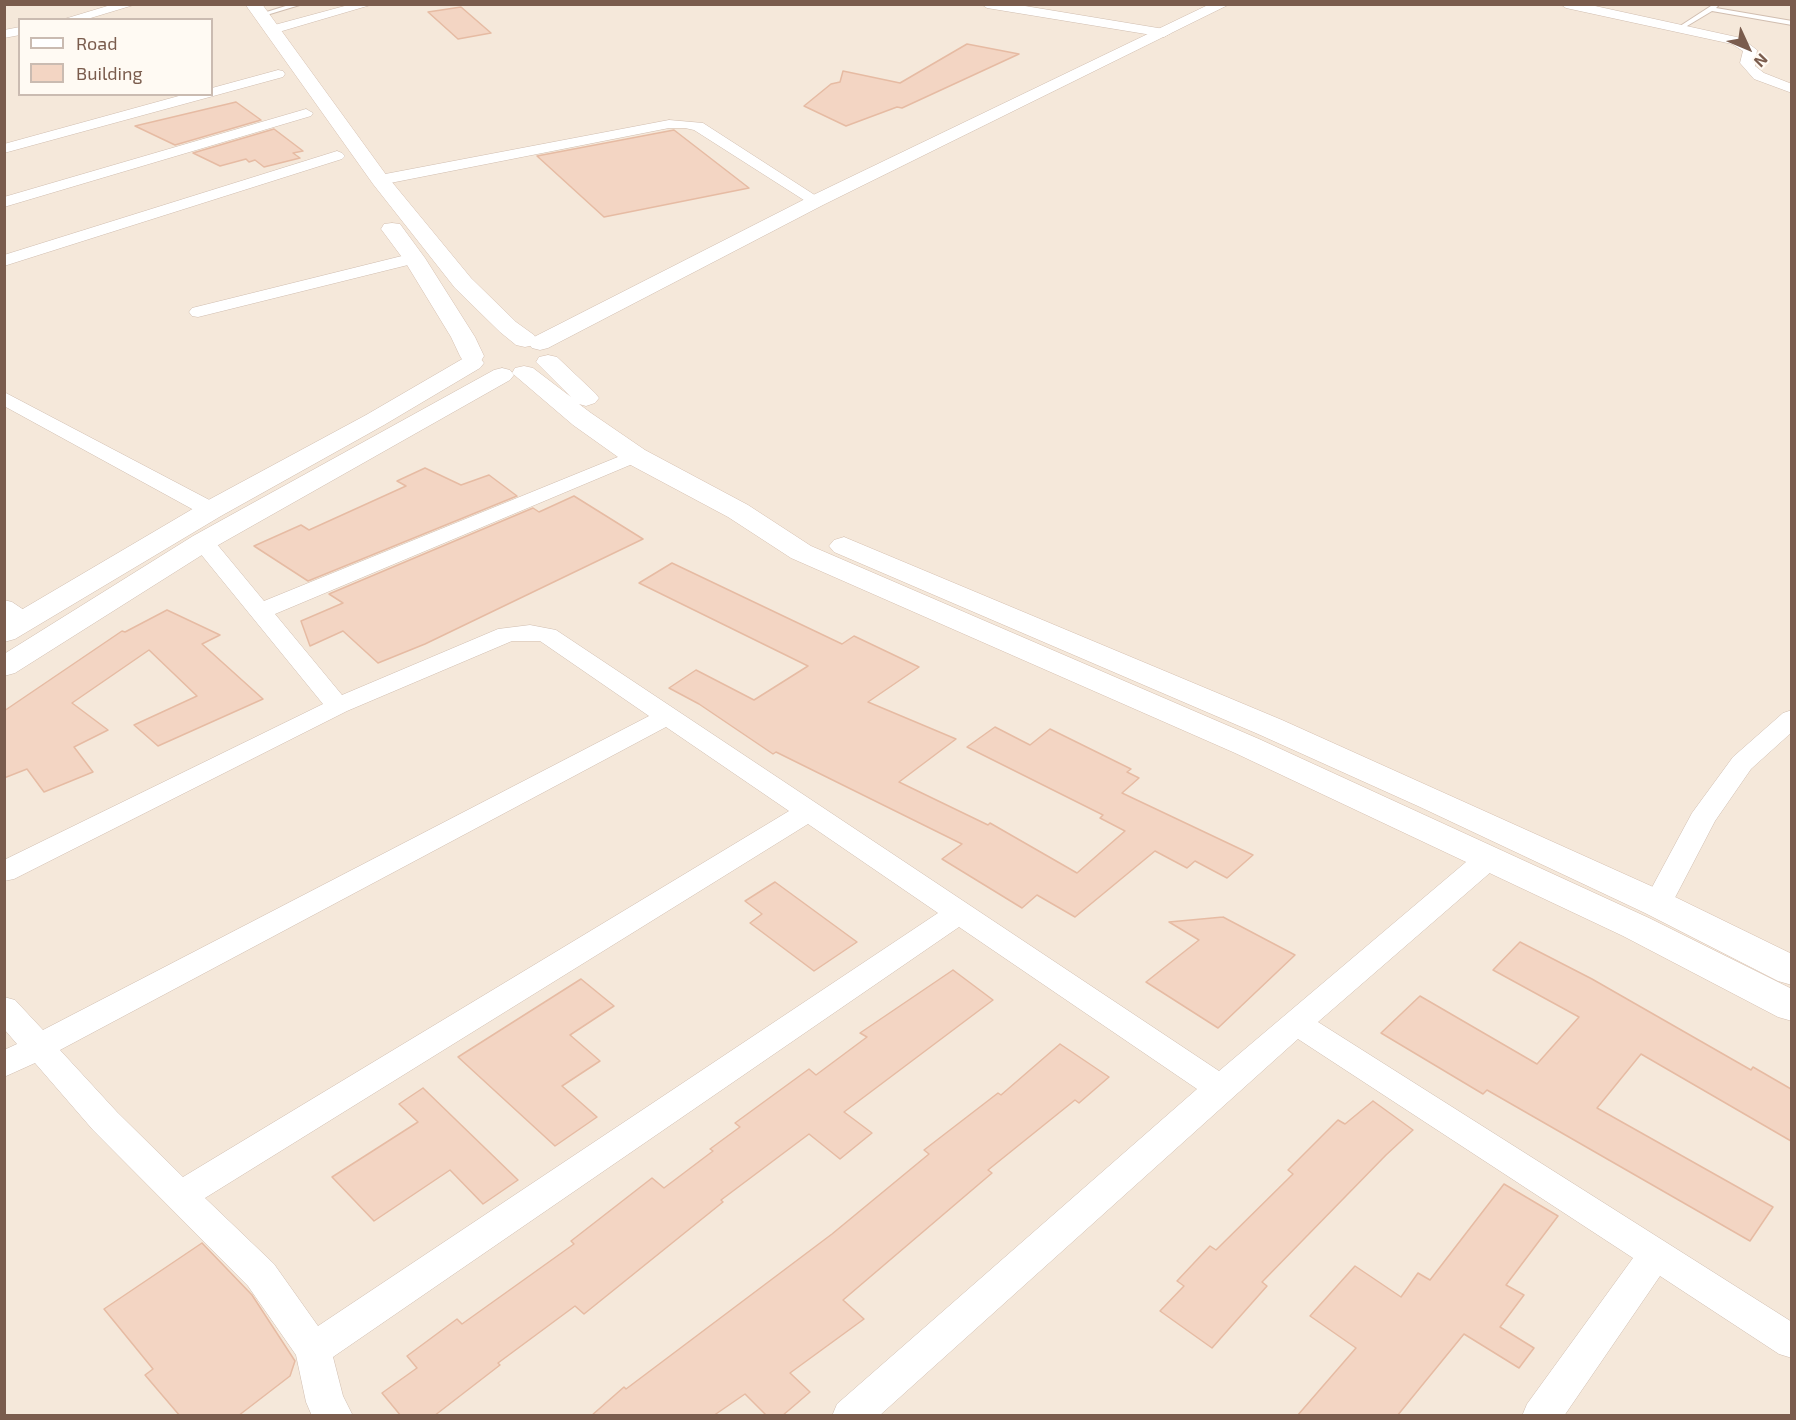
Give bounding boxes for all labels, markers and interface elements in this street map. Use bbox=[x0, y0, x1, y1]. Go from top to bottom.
legend bbox=[18, 18, 213, 96]
north arrow bbox=[1718, 18, 1778, 78]
text: Road bbox=[76, 32, 117, 54]
text: N bbox=[1750, 50, 1772, 72]
text: Building bbox=[76, 62, 143, 84]

